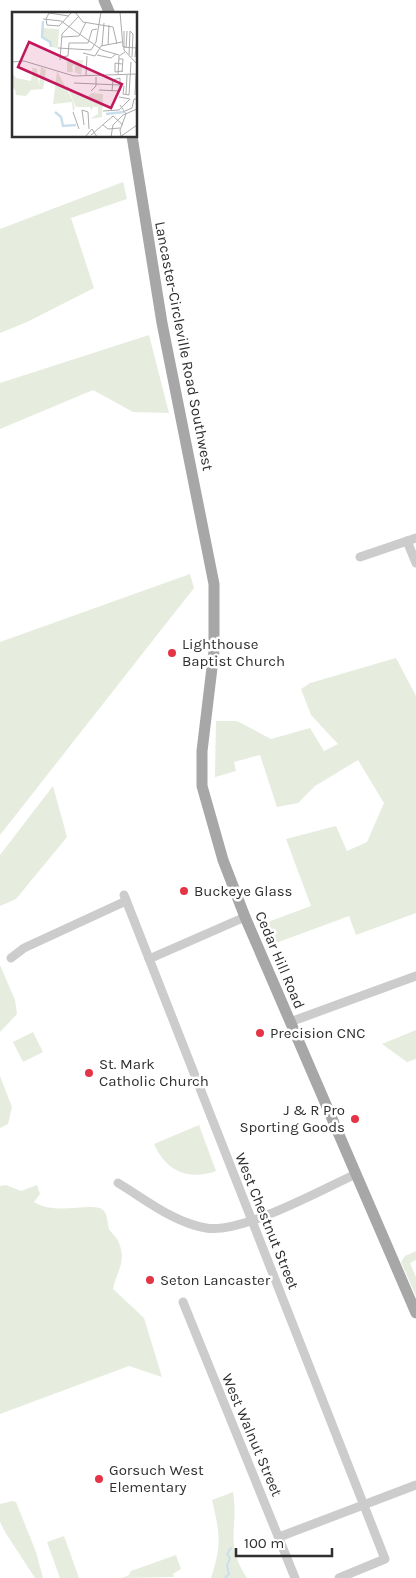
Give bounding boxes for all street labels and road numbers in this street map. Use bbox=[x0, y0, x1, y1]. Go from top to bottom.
street label: Lancaster-Circleville Road Southwest bbox=[151, 220, 217, 473]
street label: Cedar Hill Road bbox=[251, 909, 309, 1011]
street label: West Chestnut Street bbox=[231, 1150, 303, 1292]
street label: West Walnut Street bbox=[218, 1371, 286, 1499]

